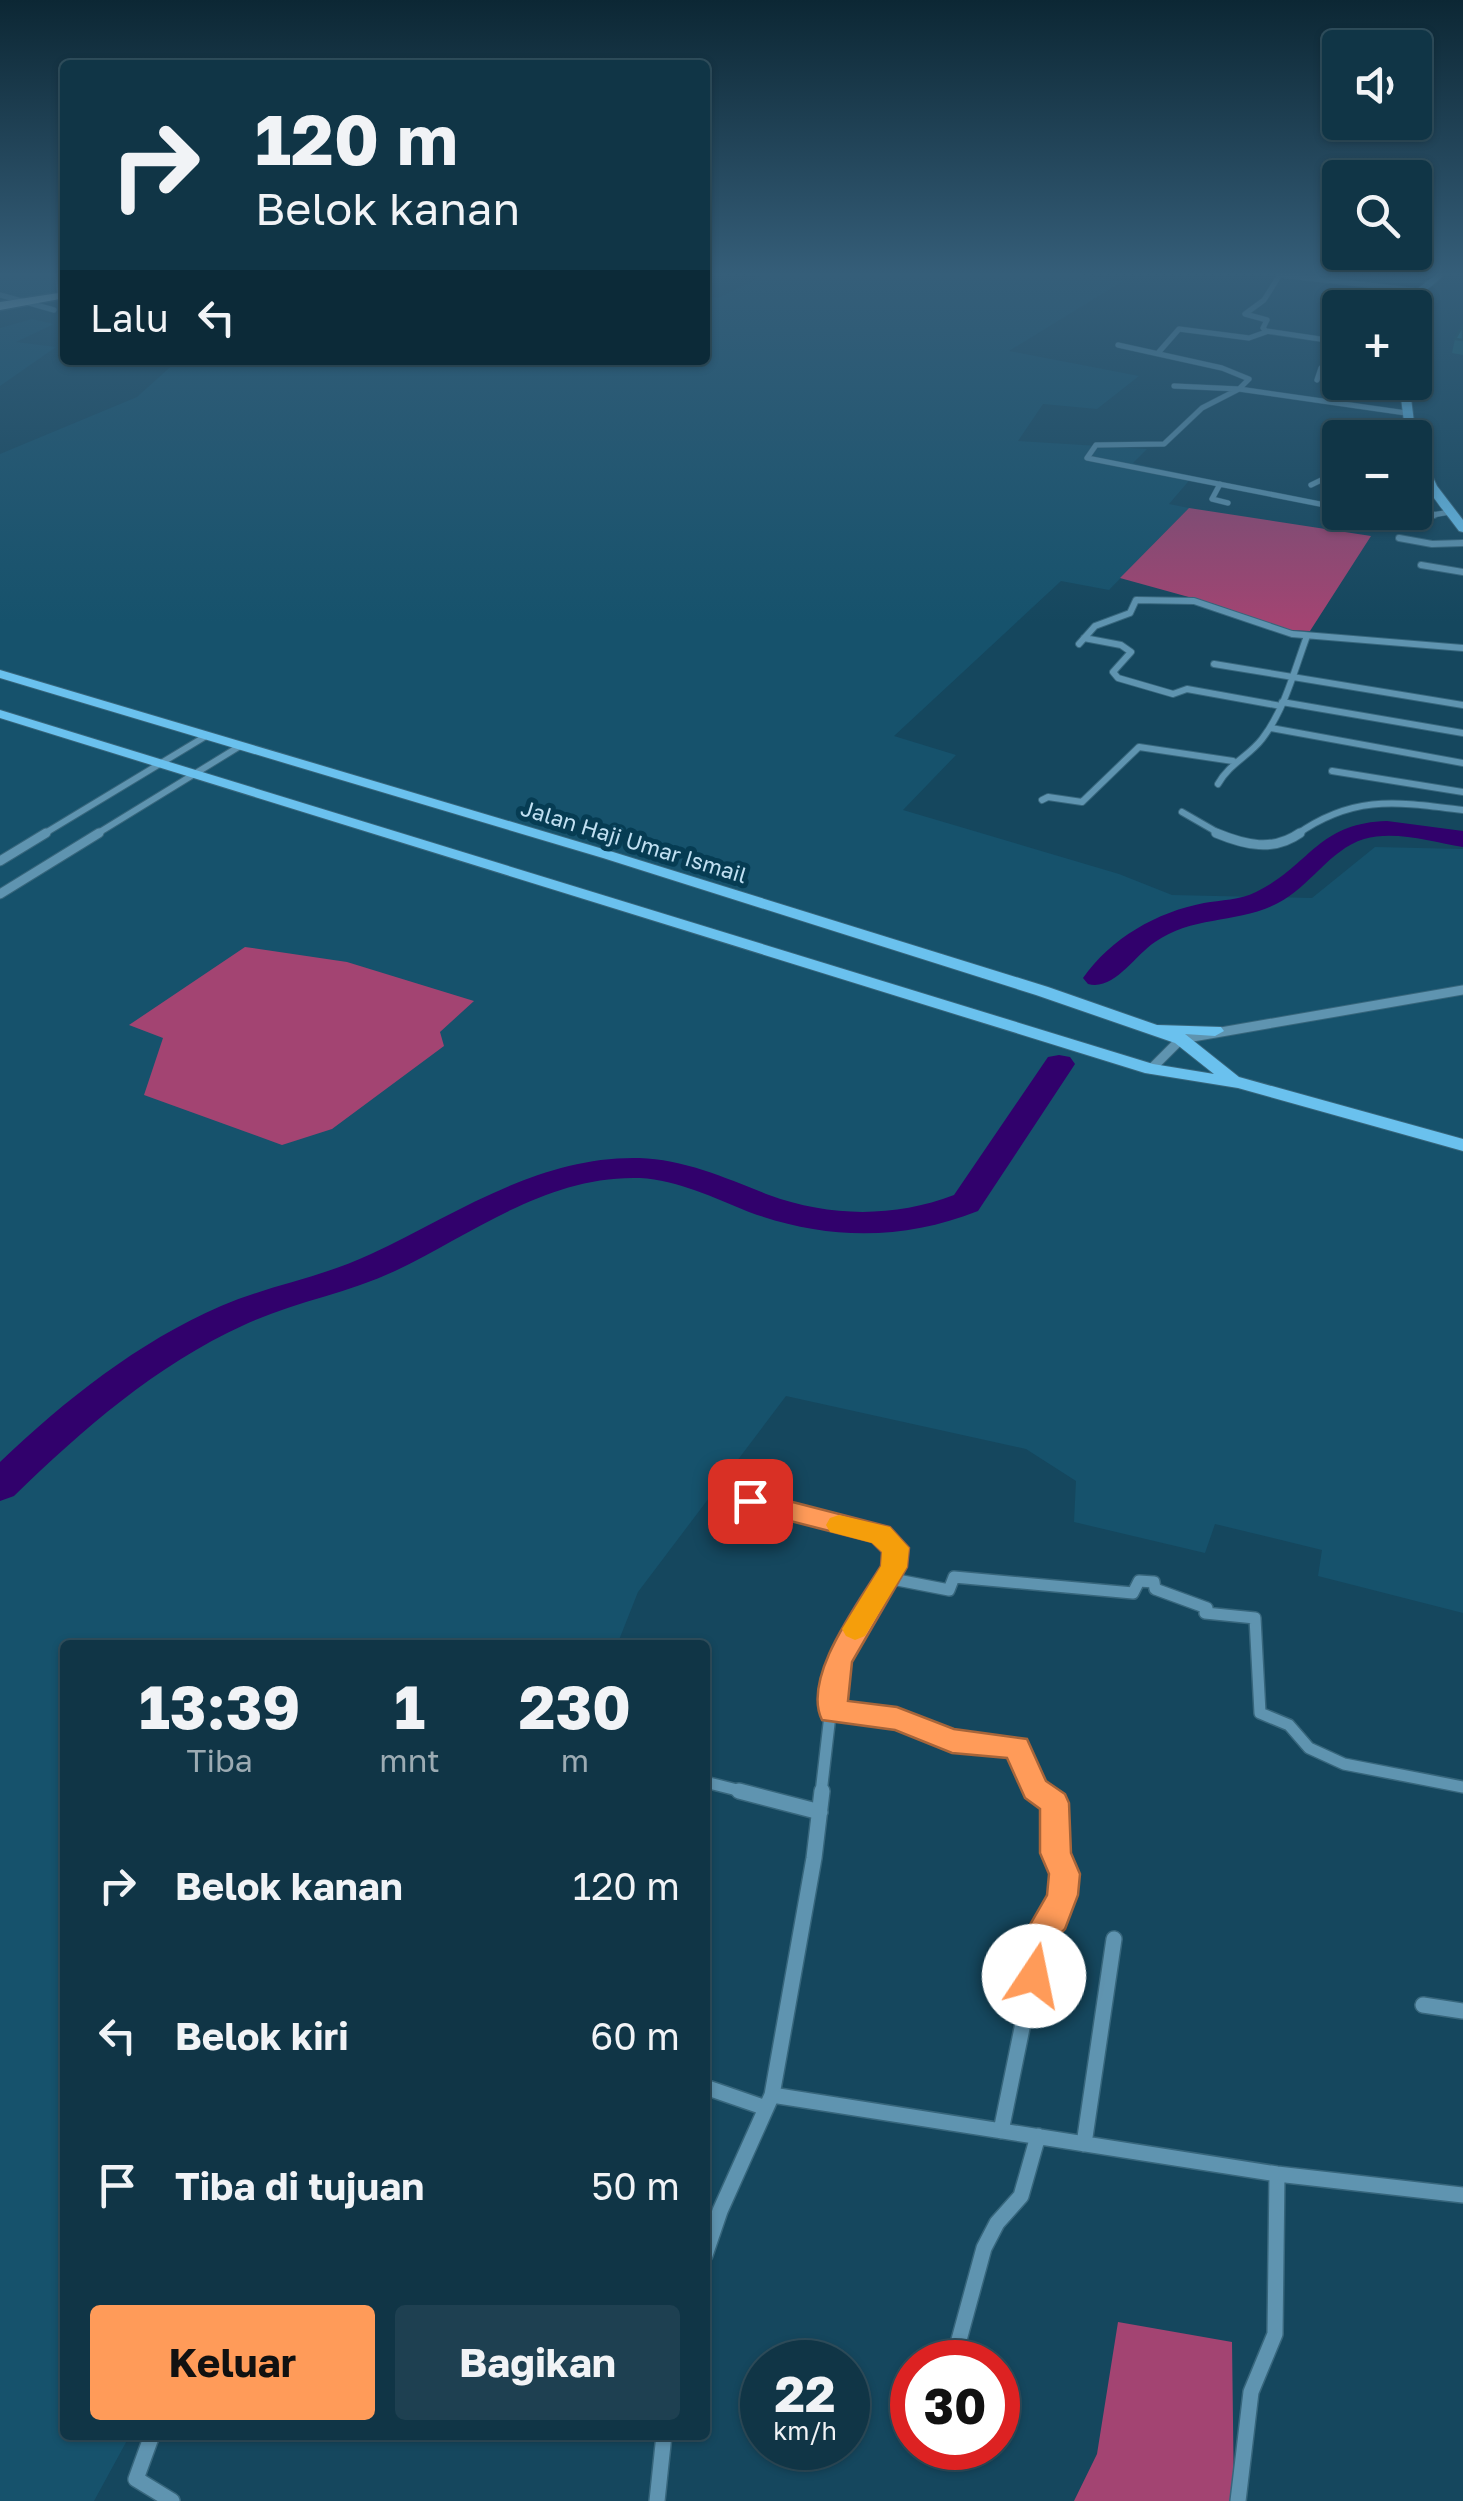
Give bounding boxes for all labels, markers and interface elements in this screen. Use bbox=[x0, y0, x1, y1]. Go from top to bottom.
map controls bbox=[1322, 30, 1432, 530]
button: sound bbox=[1322, 30, 1432, 140]
text: 120 m bbox=[255, 96, 458, 180]
icon: right bbox=[90, 100, 220, 230]
button: search bbox=[1322, 160, 1432, 270]
text: Belok kanan bbox=[255, 181, 520, 235]
icon: left bbox=[189, 290, 244, 345]
button: + bbox=[1322, 290, 1432, 400]
text: Lalu bbox=[90, 295, 169, 340]
button: − bbox=[1322, 420, 1432, 530]
street label: Jalan Haji Umar Ismail bbox=[518, 794, 750, 888]
pin bbox=[708, 1459, 793, 1544]
icon: arrive bbox=[723, 1474, 778, 1529]
text: 13:39 bbox=[139, 1670, 300, 1742]
text: 1 bbox=[394, 1670, 425, 1742]
text: 230 bbox=[519, 1670, 631, 1742]
text: Tiba bbox=[187, 1741, 253, 1779]
text: mnt bbox=[379, 1741, 440, 1779]
text: m bbox=[561, 1741, 589, 1779]
icon: right bbox=[90, 1858, 145, 1913]
text: Belok kanan bbox=[175, 1863, 403, 1908]
text: 120 m bbox=[573, 1863, 680, 1908]
position arrow bbox=[982, 1924, 1086, 2028]
icon: left bbox=[90, 2008, 145, 2063]
text: Belok kiri bbox=[175, 2013, 349, 2058]
text: 60 m bbox=[590, 2013, 680, 2058]
icon: arrive bbox=[90, 2158, 145, 2213]
text: Tiba di tujuan bbox=[175, 2163, 424, 2208]
text: 50 m bbox=[591, 2163, 680, 2208]
button: Keluar bbox=[90, 2305, 375, 2420]
button: Bagikan bbox=[395, 2305, 680, 2420]
speed limit sign: 30 bbox=[890, 2340, 1020, 2470]
text: 22 bbox=[774, 2363, 835, 2423]
text: km/h bbox=[773, 2415, 837, 2446]

